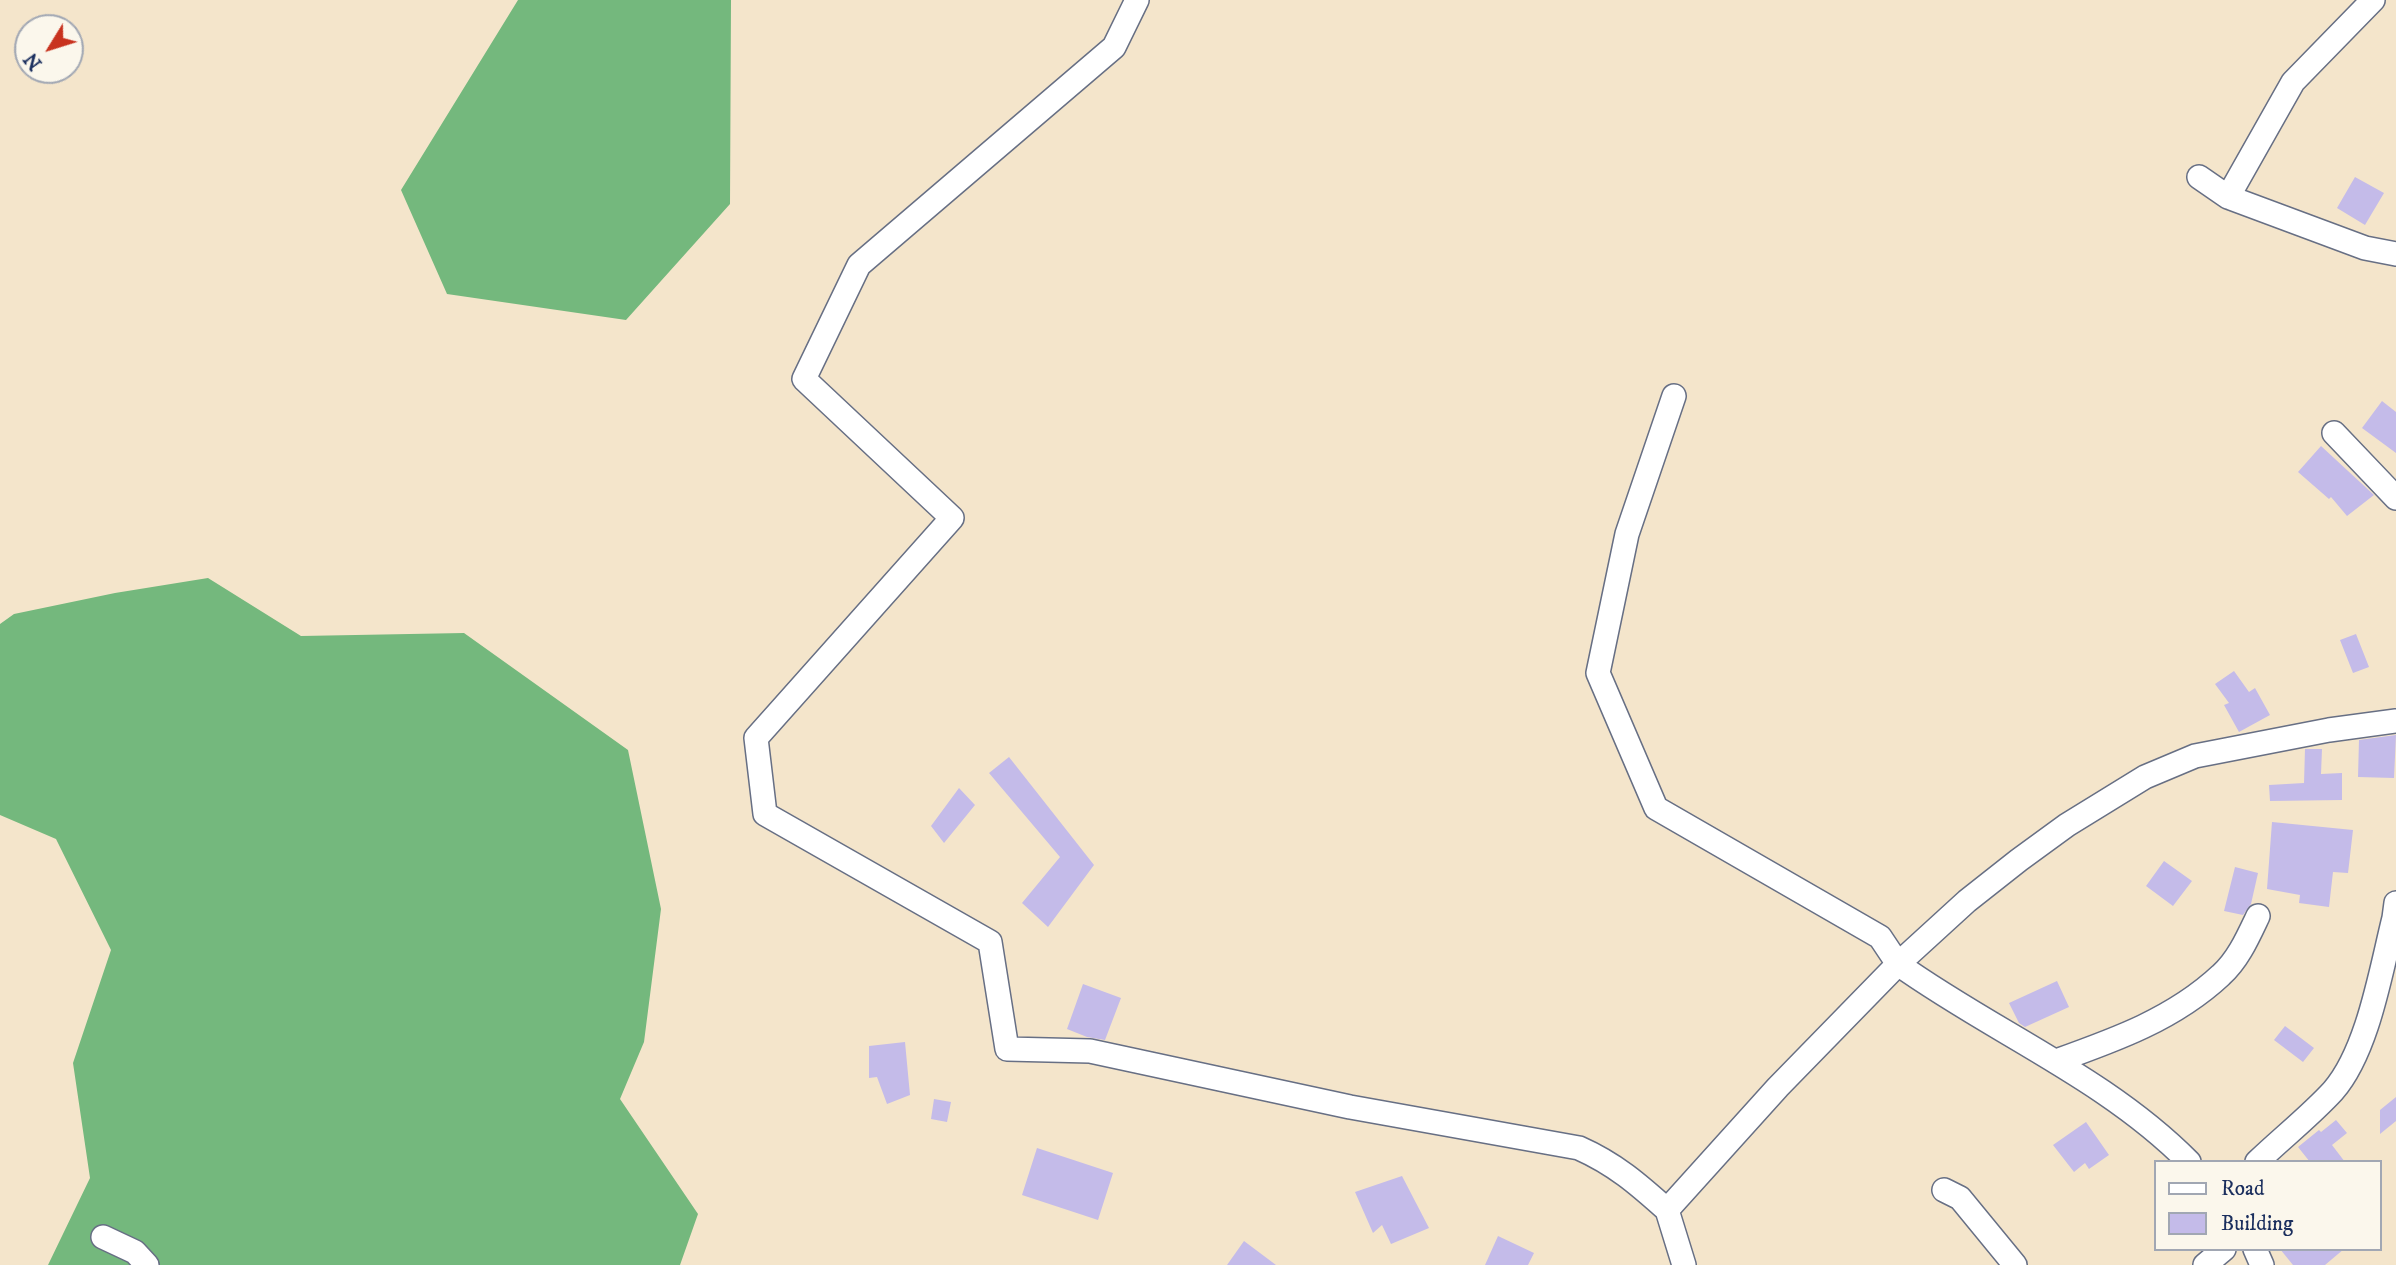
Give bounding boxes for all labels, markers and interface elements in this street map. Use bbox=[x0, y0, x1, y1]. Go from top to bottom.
north arrow bbox=[14, 14, 84, 84]
text: N bbox=[20, 48, 48, 74]
legend bbox=[2154, 1160, 2382, 1251]
text: Road bbox=[2221, 1176, 2265, 1202]
text: Building bbox=[2221, 1211, 2293, 1237]

